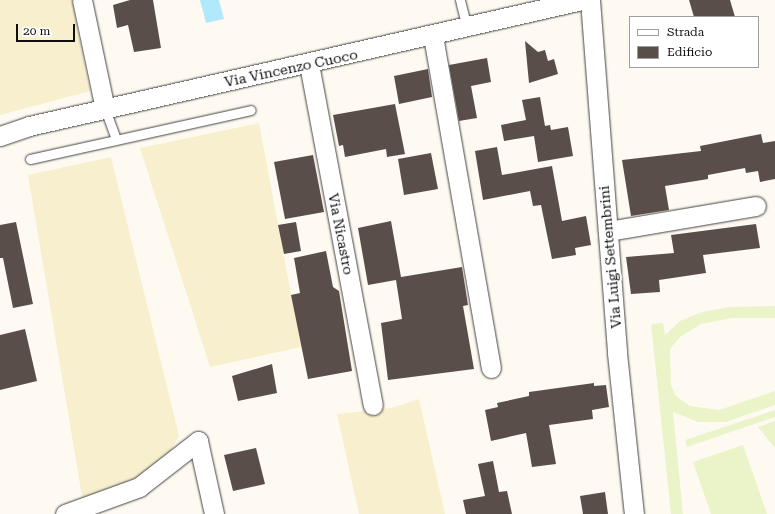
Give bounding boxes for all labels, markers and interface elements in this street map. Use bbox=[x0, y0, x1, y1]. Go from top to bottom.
scale bar bbox=[18, 16, 77, 42]
legend bbox=[629, 16, 759, 68]
text: 20 m bbox=[23, 24, 50, 38]
text: Strada bbox=[667, 25, 704, 39]
text: Edificio bbox=[667, 45, 712, 59]
street label: Via Vincenzo Cuoco bbox=[223, 46, 359, 90]
street label: Via Luigi Settembrini bbox=[595, 185, 625, 329]
street label: Via Nicastro bbox=[325, 192, 357, 276]

